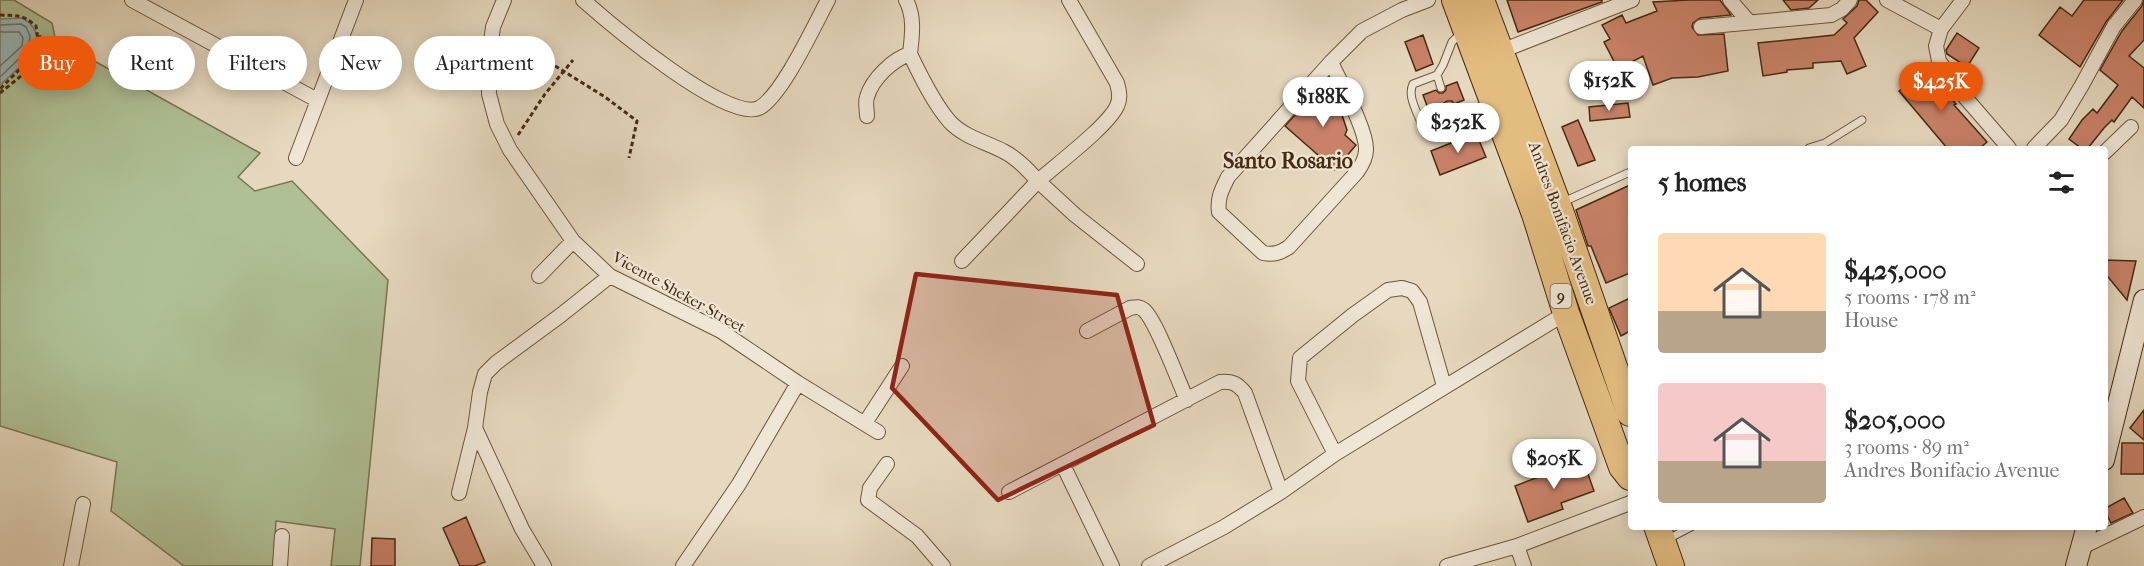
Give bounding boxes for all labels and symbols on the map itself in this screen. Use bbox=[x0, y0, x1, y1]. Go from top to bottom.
pin: $152K bbox=[1567, 61, 1651, 112]
pin: $425K bbox=[1899, 62, 1983, 113]
pin: $188K bbox=[1281, 77, 1365, 128]
pin: $252K bbox=[1416, 103, 1500, 154]
street label: Andres Bonifacio Avenue bbox=[1524, 138, 1601, 307]
district label: Santo Rosario bbox=[1223, 148, 1353, 174]
street label: Vicente Sheker Street bbox=[608, 247, 749, 337]
road number: 9 bbox=[1550, 284, 1572, 308]
pin: $205K bbox=[1512, 439, 1596, 490]

